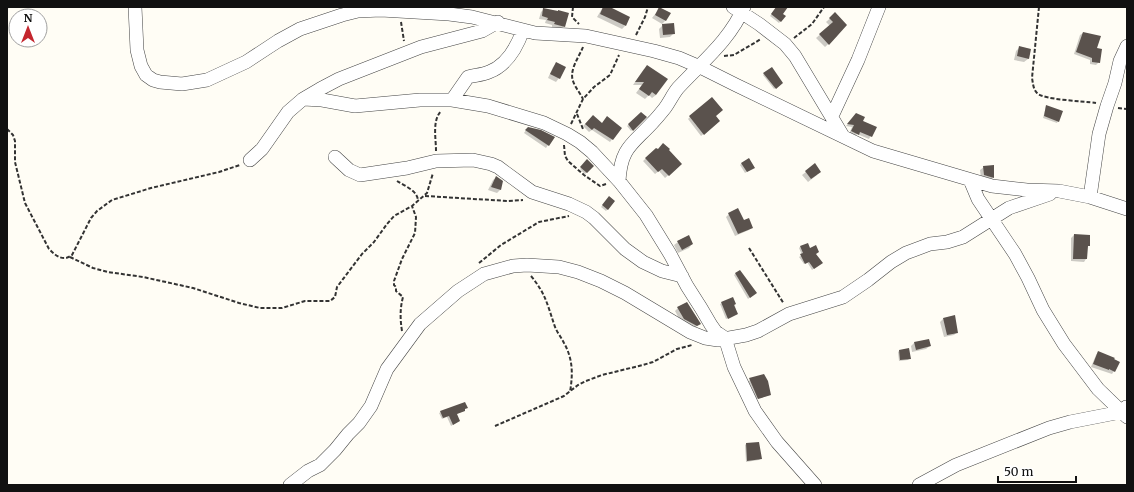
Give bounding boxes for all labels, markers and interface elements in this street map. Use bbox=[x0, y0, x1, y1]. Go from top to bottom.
north arrow bbox=[8, 8, 48, 48]
text: N bbox=[24, 11, 33, 25]
scale bar bbox=[998, 458, 1076, 484]
text: 50 m bbox=[1004, 464, 1033, 479]

